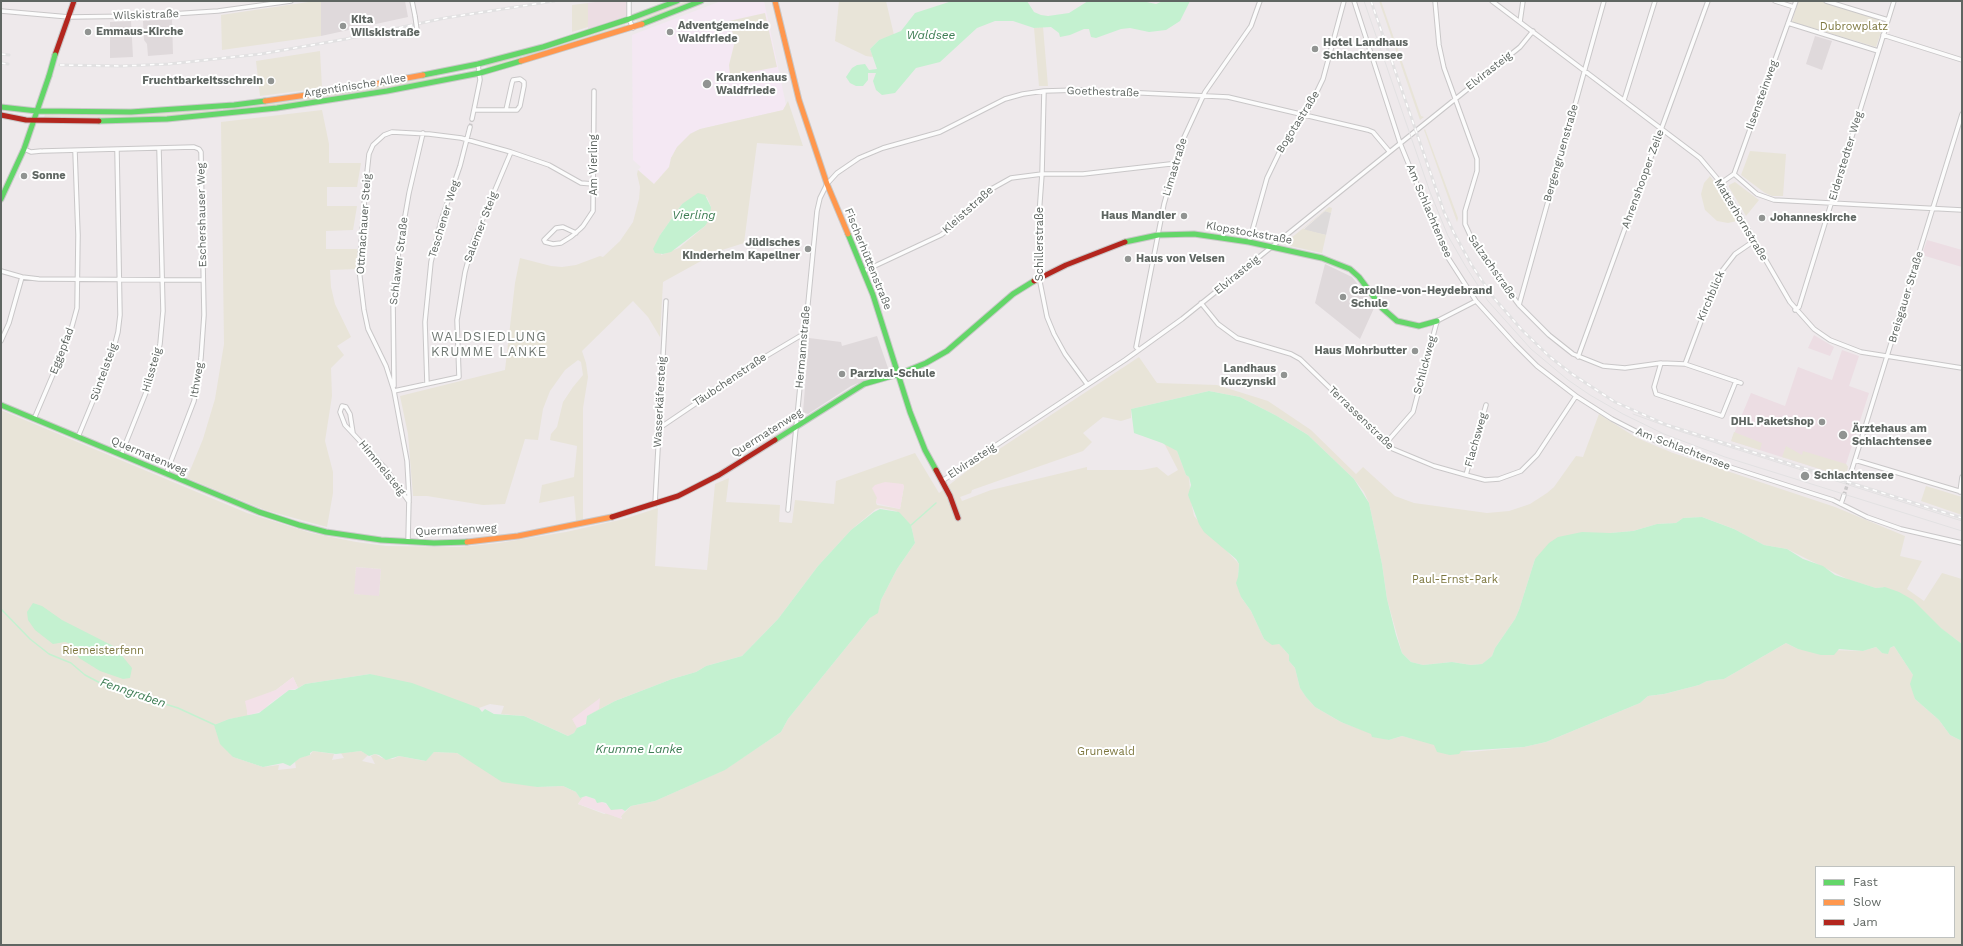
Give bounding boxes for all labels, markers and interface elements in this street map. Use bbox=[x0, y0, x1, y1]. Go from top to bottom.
street label: Wilskistraße bbox=[113, 7, 179, 23]
place label: Kita Wilskistraße bbox=[351, 13, 420, 39]
place label: Adventgemeinde Waldfriede bbox=[678, 19, 769, 45]
park label: Dubrowplatz bbox=[1820, 20, 1888, 34]
marker: Kita Wilskistraße bbox=[338, 21, 348, 31]
place label: Emmaus-Kirche bbox=[96, 25, 183, 39]
marker: Emmaus-Kirche bbox=[83, 27, 93, 37]
marker: Adventgemeinde Waldfriede bbox=[665, 27, 675, 37]
water label: Waldsee bbox=[907, 28, 955, 42]
place label: Hotel Landhaus Schlachtensee bbox=[1323, 36, 1408, 62]
marker: Hotel Landhaus Schlachtensee bbox=[1310, 44, 1320, 54]
street label: Elvirasteig bbox=[1463, 49, 1515, 93]
street label: Ilsensteinweg bbox=[1743, 58, 1781, 132]
street label: Argentinische Allee bbox=[303, 71, 407, 101]
place label: Krankenhaus Waldfriede bbox=[716, 71, 787, 97]
place label: Fruchtbarkeitsschrein bbox=[142, 74, 263, 88]
marker: Fruchtbarkeitsschrein bbox=[266, 76, 276, 86]
marker: Krankenhaus Waldfriede bbox=[701, 78, 713, 90]
street label: Goethestraße bbox=[1066, 84, 1140, 100]
street label: Bogotastraße bbox=[1274, 88, 1322, 156]
street label: Bergengruenstraße bbox=[1541, 103, 1581, 203]
street label: Eiderstedter Weg bbox=[1826, 110, 1866, 202]
street label: Ahrenshooper Zeile bbox=[1619, 128, 1667, 230]
street label: Am Vierling bbox=[587, 134, 601, 196]
street label: Limastraße bbox=[1160, 136, 1190, 198]
street label: Eschershauser Weg bbox=[194, 162, 210, 268]
street label: Am Schlachtensee bbox=[1403, 162, 1455, 260]
place label: Sonne bbox=[32, 169, 66, 183]
marker: Sonne bbox=[19, 171, 29, 181]
street label: Ottmachauer Steig bbox=[354, 173, 374, 275]
street label: Matterhornstraße bbox=[1711, 177, 1771, 263]
street label: Teschener Weg bbox=[426, 178, 462, 260]
street label: Kleiststraße bbox=[940, 184, 996, 236]
street label: Salemer Steig bbox=[461, 190, 501, 264]
street label: Fischerhüttenstraße bbox=[842, 206, 894, 312]
street label: Schillerstraße bbox=[1033, 207, 1047, 281]
water label: Vierling bbox=[672, 208, 716, 222]
place label: Haus Mandler bbox=[1101, 209, 1176, 223]
marker: Haus Mandler bbox=[1179, 211, 1189, 221]
place label: Johanneskirche bbox=[1770, 211, 1857, 225]
marker: Johanneskirche bbox=[1757, 213, 1767, 223]
street label: Schlawer Straße bbox=[387, 216, 411, 306]
street label: Klopstockstraße bbox=[1205, 219, 1293, 247]
street label: Salzachstraße bbox=[1465, 232, 1519, 302]
place label: Jüdisches Kinderheim Kapellner bbox=[682, 236, 800, 262]
marker: Jüdisches Kinderheim Kapellner bbox=[803, 244, 813, 254]
street label: Breisgauer Straße bbox=[1886, 249, 1926, 345]
place label: Haus von Velsen bbox=[1136, 252, 1225, 266]
street label: Elvirasteig bbox=[1212, 253, 1262, 297]
marker: Haus von Velsen bbox=[1123, 254, 1133, 264]
street label: Kirchblick bbox=[1695, 269, 1727, 323]
place label: Caroline-von-Heydebrand Schule bbox=[1351, 284, 1492, 310]
marker: Caroline-von-Heydebrand Schule bbox=[1338, 292, 1348, 302]
street label: Hermannstraße bbox=[793, 305, 813, 389]
street label: Eggepfad bbox=[47, 326, 77, 376]
district label: WALDSIEDLUNG KRUMME LANKE bbox=[431, 329, 547, 360]
street label: Schlickweg bbox=[1411, 334, 1439, 396]
street label: Süntelsteig bbox=[87, 341, 121, 403]
place label: Haus Mohrbutter bbox=[1315, 344, 1407, 358]
street label: Hilssteig bbox=[139, 346, 165, 394]
marker: Haus Mohrbutter bbox=[1410, 346, 1420, 356]
street label: Täubchenstraße bbox=[691, 351, 769, 409]
street label: Wasserkäfersteig bbox=[651, 356, 669, 448]
street label: Ithweg bbox=[187, 361, 207, 399]
place label: Landhaus Kuczynski bbox=[1221, 362, 1276, 388]
place label: Parzival-Schule bbox=[850, 367, 935, 381]
marker: Parzival-Schule bbox=[837, 369, 847, 379]
marker: Landhaus Kuczynski bbox=[1279, 370, 1289, 380]
street label: Terrassenstraße bbox=[1326, 383, 1396, 453]
street label: Quermatenweg bbox=[729, 406, 805, 460]
street label: Flachsweg bbox=[1462, 411, 1490, 469]
place label: DHL Paketshop bbox=[1731, 415, 1814, 429]
marker: DHL Paketshop bbox=[1817, 417, 1827, 427]
place label: Ärztehaus am Schlachtensee bbox=[1852, 422, 1932, 448]
street label: Am Schlachtensee bbox=[1634, 425, 1732, 473]
marker: Ärztehaus am Schlachtensee bbox=[1837, 429, 1849, 441]
street label: Quermatenweg bbox=[109, 434, 189, 478]
street label: Himmelsteig bbox=[356, 438, 408, 498]
street label: Elvirasteig bbox=[945, 441, 999, 481]
place label: Schlachtensee bbox=[1814, 469, 1894, 483]
marker: Schlachtensee bbox=[1799, 470, 1811, 482]
street label: Quermatenweg bbox=[415, 521, 497, 539]
park label: Paul-Ernst-Park bbox=[1412, 573, 1498, 587]
park label: Riemeisterfenn bbox=[62, 644, 144, 658]
water label: Fenngraben bbox=[98, 675, 168, 711]
water label: Krumme Lanke bbox=[595, 742, 683, 756]
park label: Grunewald bbox=[1077, 745, 1135, 759]
legend bbox=[1815, 866, 1955, 938]
text: Fast bbox=[1853, 875, 1878, 889]
text: Slow bbox=[1853, 895, 1881, 909]
text: Jam bbox=[1853, 915, 1878, 929]

